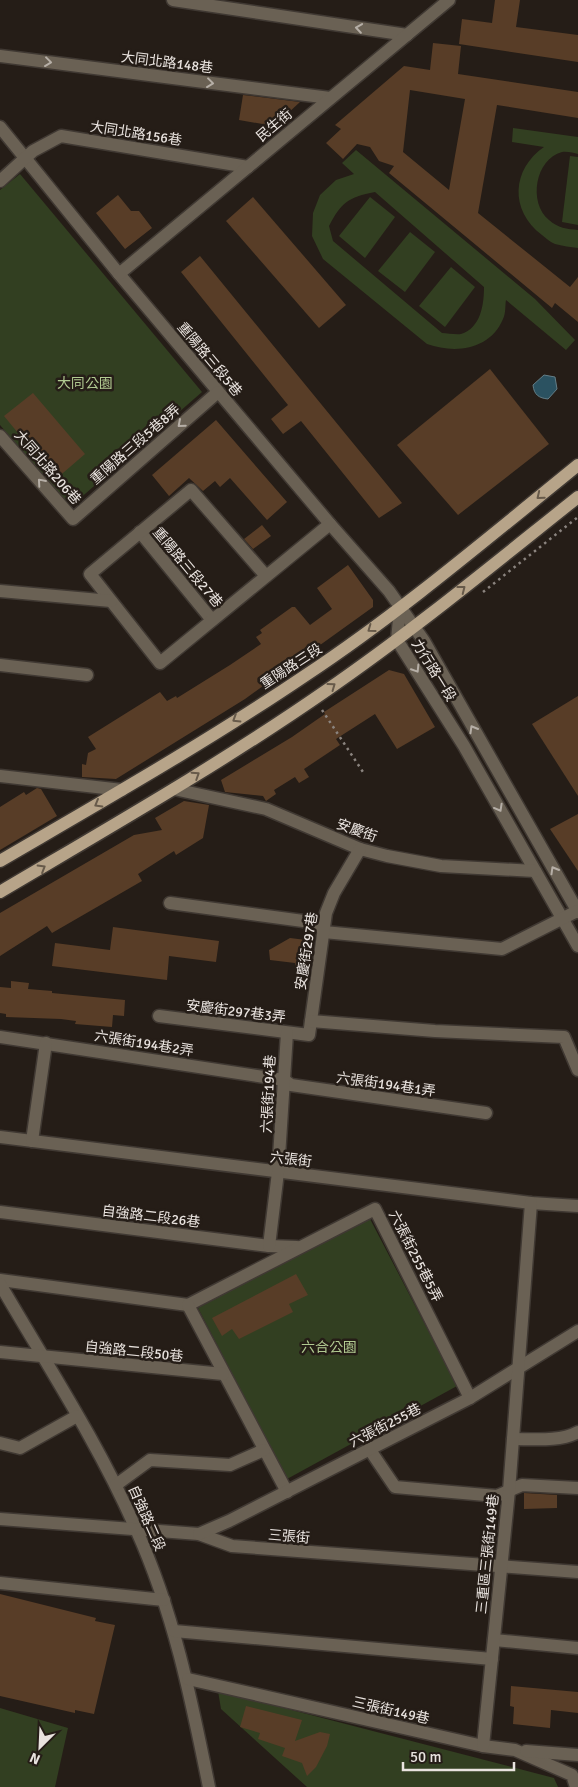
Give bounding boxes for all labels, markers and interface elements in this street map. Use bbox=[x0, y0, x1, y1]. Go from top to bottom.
one-way arrow bbox=[354, 23, 363, 33]
street label: 大同北路148巷 bbox=[120, 48, 214, 77]
one-way arrow bbox=[45, 56, 53, 67]
one-way arrow bbox=[206, 77, 214, 88]
street label: 民生街 bbox=[253, 105, 296, 145]
street label: 大同北路156巷 bbox=[89, 118, 183, 149]
street label: 重陽路三段5巷 bbox=[174, 319, 246, 400]
park label: 大同公園 bbox=[57, 375, 113, 392]
street label: 重陽路三段5巷8弄 bbox=[87, 401, 184, 488]
one-way arrow bbox=[178, 418, 187, 427]
street label: 大同北路206巷 bbox=[11, 427, 84, 508]
one-way arrow bbox=[37, 479, 46, 488]
one-way arrow bbox=[537, 490, 546, 498]
street label: 重陽路三段27巷 bbox=[149, 524, 226, 611]
one-way arrow bbox=[457, 585, 466, 594]
one-way arrow bbox=[367, 623, 377, 632]
street label: 力行路一段 bbox=[408, 636, 459, 704]
street label: 重陽路三段 bbox=[257, 640, 325, 693]
one-way arrow bbox=[409, 663, 419, 672]
one-way arrow bbox=[327, 683, 336, 693]
one-way arrow bbox=[233, 713, 242, 722]
one-way arrow bbox=[470, 725, 480, 734]
one-way arrow bbox=[190, 772, 200, 781]
one-way arrow bbox=[94, 798, 103, 808]
one-way arrow bbox=[493, 802, 503, 811]
street label: 安慶街 bbox=[334, 815, 379, 846]
one-way arrow bbox=[36, 864, 45, 874]
one-way arrow bbox=[550, 866, 560, 875]
street label: 安慶街297巷 bbox=[292, 911, 321, 991]
street label: 安慶街297巷3弄 bbox=[185, 997, 287, 1026]
street label: 六張街194巷2弄 bbox=[93, 1027, 195, 1060]
street label: 六張街194巷 bbox=[258, 1054, 279, 1134]
street label: 六張街194巷1弄 bbox=[335, 1069, 437, 1100]
street label: 六張街 bbox=[269, 1149, 313, 1170]
street label: 自強路二段26巷 bbox=[101, 1202, 201, 1231]
street label: 六張街255巷5弄 bbox=[385, 1208, 446, 1305]
street label: 自強路二段50巷 bbox=[84, 1338, 184, 1365]
park label: 六合公園 bbox=[301, 1339, 357, 1356]
street label: 六張街255巷 bbox=[346, 1400, 424, 1451]
street label: 自強路二段 bbox=[125, 1483, 169, 1554]
street label: 三重區三張街149巷 bbox=[473, 1493, 502, 1615]
street label: 三張街 bbox=[267, 1526, 311, 1547]
street label: 三張街149巷 bbox=[351, 1693, 431, 1728]
north arrow bbox=[15, 1722, 65, 1772]
scale bar bbox=[403, 1740, 514, 1772]
text: 50 m bbox=[410, 1748, 441, 1766]
text: N bbox=[27, 1749, 43, 1768]

